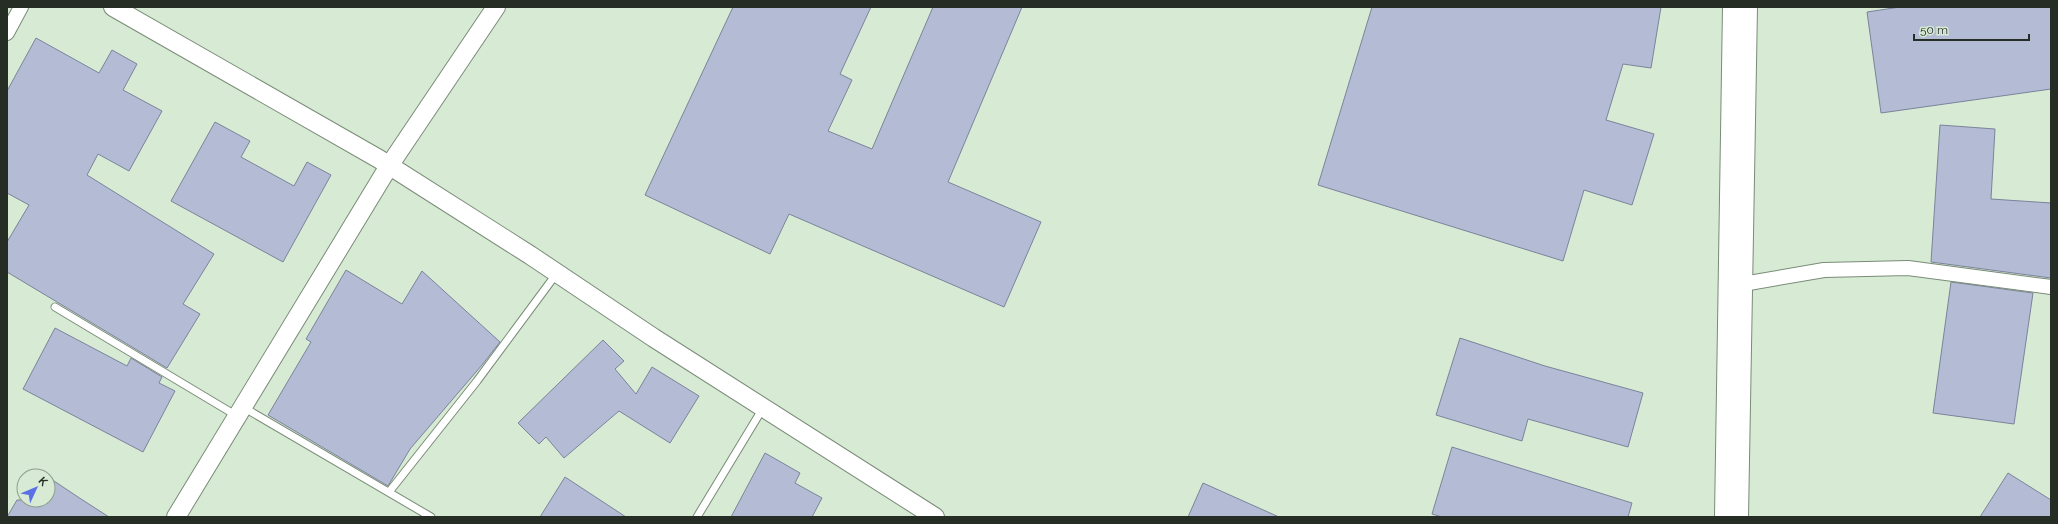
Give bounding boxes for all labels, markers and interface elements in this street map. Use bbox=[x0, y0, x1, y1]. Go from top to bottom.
scale bar bbox=[1914, 16, 2029, 42]
text: 50 m bbox=[1920, 23, 1948, 37]
north arrow bbox=[16, 468, 56, 508]
text: K bbox=[36, 474, 51, 489]

